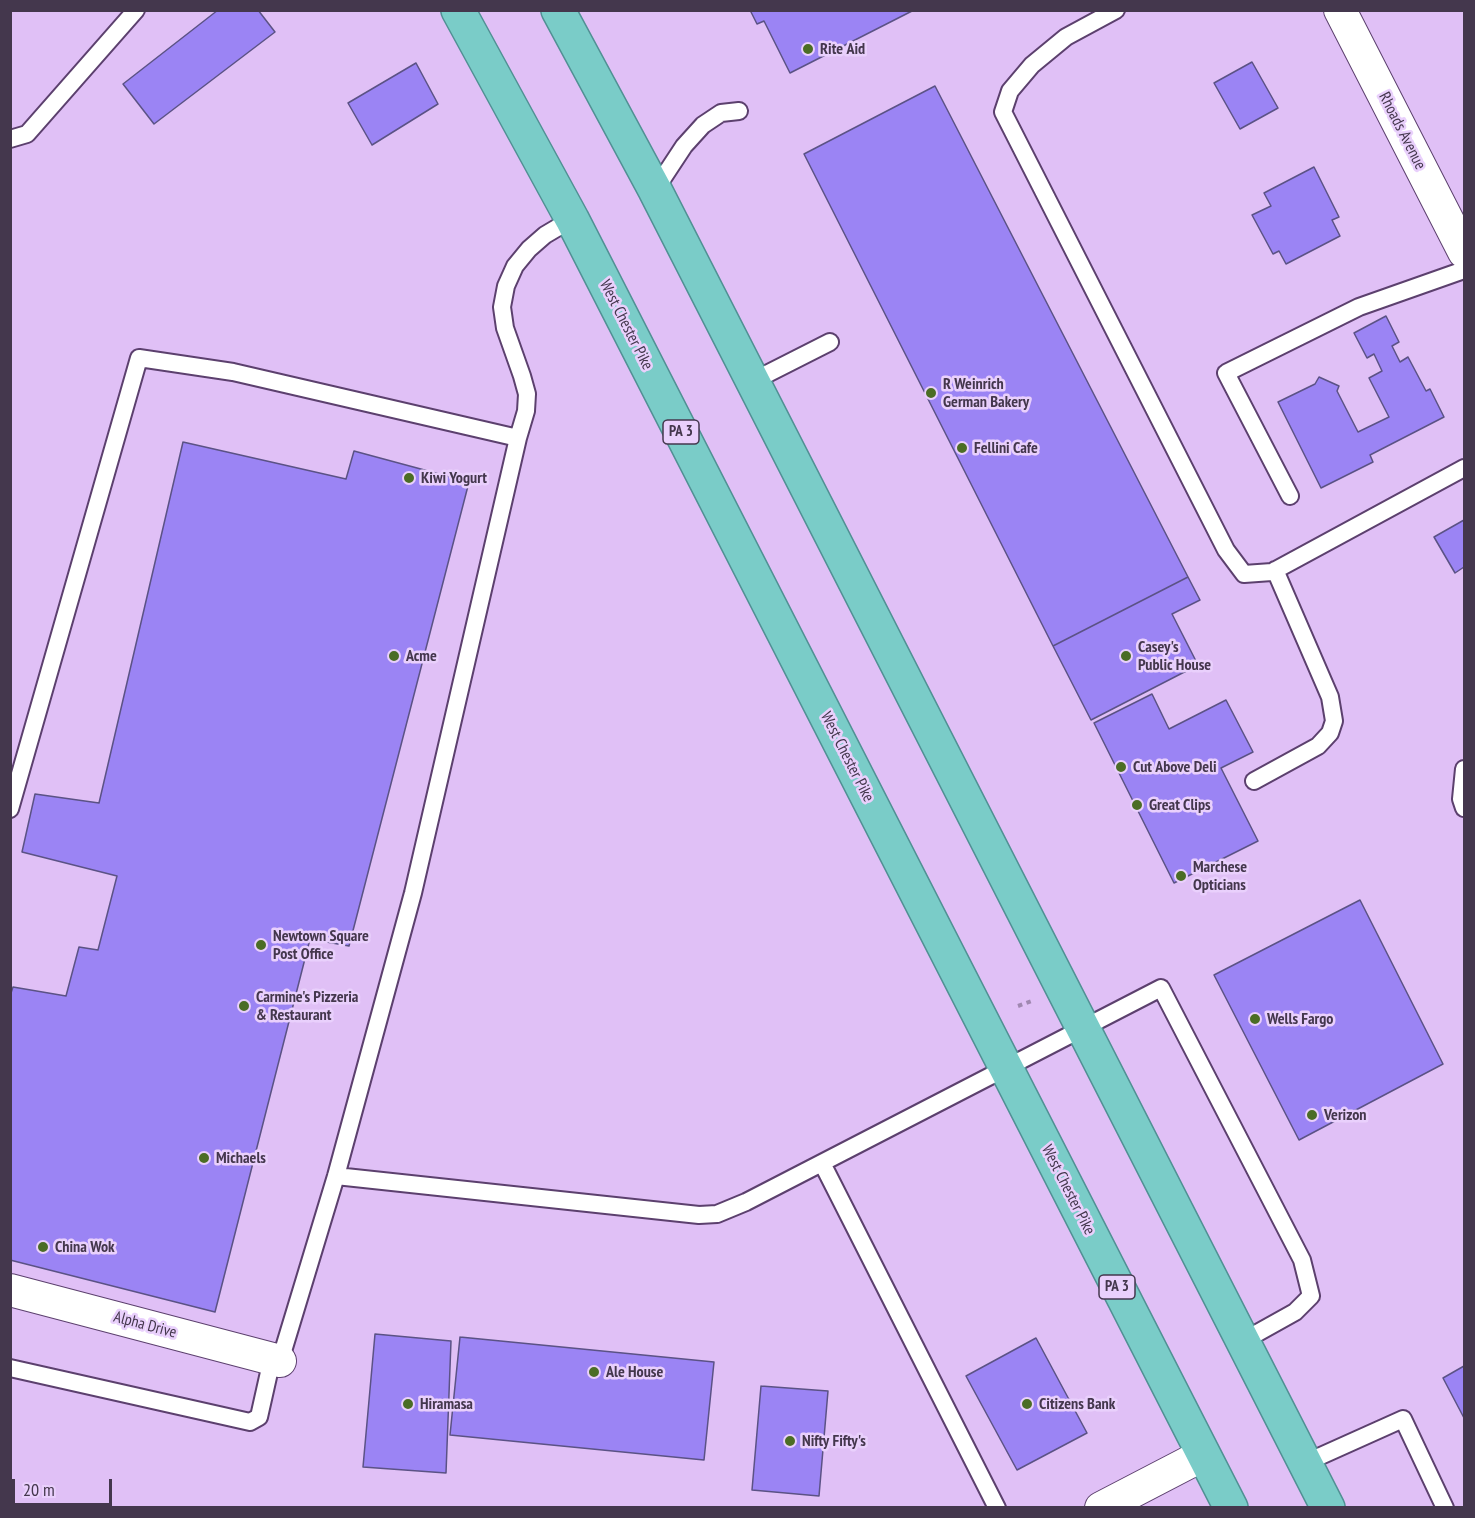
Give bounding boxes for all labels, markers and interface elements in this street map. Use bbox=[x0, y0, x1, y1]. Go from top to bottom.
place label: Rite Aid bbox=[820, 39, 865, 59]
marker: Rite Aid bbox=[801, 42, 815, 56]
street label: Rhoads Avenue bbox=[1374, 89, 1430, 173]
street label: West Chester Pike bbox=[595, 277, 657, 373]
place label: R Weinrich German Bakery bbox=[943, 374, 1029, 412]
marker: R Weinrich German Bakery bbox=[924, 386, 938, 400]
road number: PA 3 bbox=[663, 420, 699, 444]
place label: Fellini Cafe bbox=[974, 438, 1038, 458]
marker: Fellini Cafe bbox=[955, 441, 969, 455]
place label: Kiwi Yogurt bbox=[421, 468, 487, 488]
marker: Kiwi Yogurt bbox=[402, 471, 416, 485]
place label: Casey's Public House bbox=[1138, 637, 1211, 675]
place label: Acme bbox=[406, 646, 437, 666]
marker: Acme bbox=[387, 649, 401, 663]
marker: Casey's Public House bbox=[1119, 649, 1133, 663]
street label: West Chester Pike bbox=[816, 709, 878, 805]
place label: Cut Above Deli bbox=[1133, 757, 1217, 777]
marker: Cut Above Deli bbox=[1114, 760, 1128, 774]
place label: Great Clips bbox=[1149, 795, 1211, 815]
marker: Great Clips bbox=[1130, 798, 1144, 812]
place label: Marchese Opticians bbox=[1193, 857, 1247, 895]
marker: Marchese Opticians bbox=[1174, 869, 1188, 883]
place label: Newtown Square Post Office bbox=[273, 926, 369, 964]
marker: Newtown Square Post Office bbox=[254, 938, 268, 952]
place label: Carmine's Pizzeria & Restaurant bbox=[256, 987, 358, 1025]
marker: Carmine's Pizzeria & Restaurant bbox=[237, 999, 251, 1013]
place label: Wells Fargo bbox=[1267, 1009, 1333, 1029]
marker: Wells Fargo bbox=[1248, 1012, 1262, 1026]
place label: Verizon bbox=[1324, 1105, 1366, 1125]
marker: Verizon bbox=[1305, 1108, 1319, 1122]
street label: West Chester Pike bbox=[1037, 1142, 1099, 1238]
place label: Michaels bbox=[216, 1148, 266, 1168]
marker: Michaels bbox=[197, 1151, 211, 1165]
place label: China Wok bbox=[55, 1237, 115, 1257]
marker: China Wok bbox=[36, 1240, 50, 1254]
road number: PA 3 bbox=[1099, 1275, 1135, 1299]
street label: Alpha Drive bbox=[112, 1307, 178, 1343]
place label: Ale House bbox=[606, 1362, 663, 1382]
marker: Ale House bbox=[587, 1365, 601, 1379]
place label: Hiramasa bbox=[420, 1394, 473, 1414]
place label: Citizens Bank bbox=[1039, 1394, 1115, 1414]
marker: Hiramasa bbox=[401, 1397, 415, 1411]
marker: Citizens Bank bbox=[1020, 1397, 1034, 1411]
place label: Nifty Fifty's bbox=[802, 1431, 866, 1451]
marker: Nifty Fifty's bbox=[783, 1434, 797, 1448]
scale bar bbox=[15, 1467, 116, 1505]
text: 20 m bbox=[23, 1478, 55, 1501]

